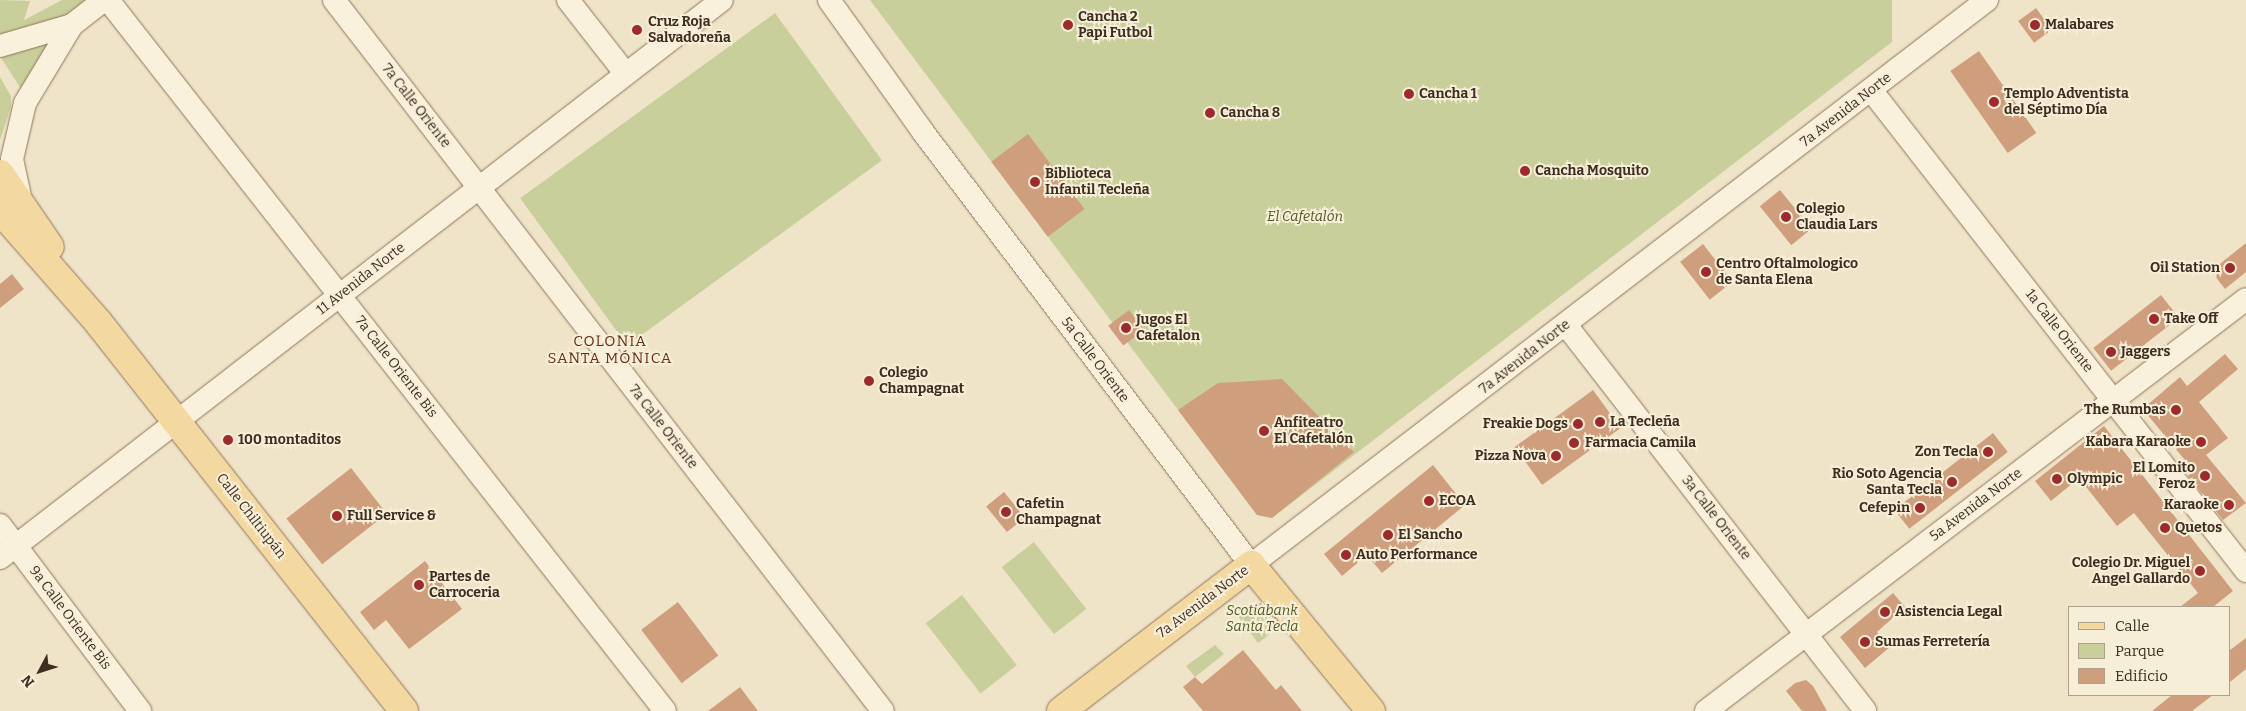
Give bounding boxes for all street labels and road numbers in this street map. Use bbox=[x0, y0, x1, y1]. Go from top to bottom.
street label: 7a Calle Oriente bbox=[378, 61, 454, 151]
street label: 7a Avenida Norte bbox=[1797, 69, 1895, 151]
street label: 11 Avenida Norte bbox=[314, 239, 408, 319]
street label: 1a Calle Oriente bbox=[2021, 286, 2097, 376]
street label: 7a Calle Oriente Bis bbox=[351, 313, 441, 421]
street label: 5a Calle Oriente bbox=[1058, 314, 1132, 406]
street label: 7a Avenida Norte bbox=[1476, 316, 1574, 398]
street label: 7a Calle Oriente bbox=[625, 382, 701, 472]
street label: 5a Avenida Norte bbox=[1927, 465, 2025, 545]
street label: Calle Chiltiupán bbox=[213, 470, 289, 562]
street label: 3a Calle Oriente bbox=[1678, 472, 1754, 564]
street label: 7a Avenida Norte bbox=[1154, 562, 1252, 642]
street label: 9a Calle Oriente Bis bbox=[26, 563, 114, 673]

